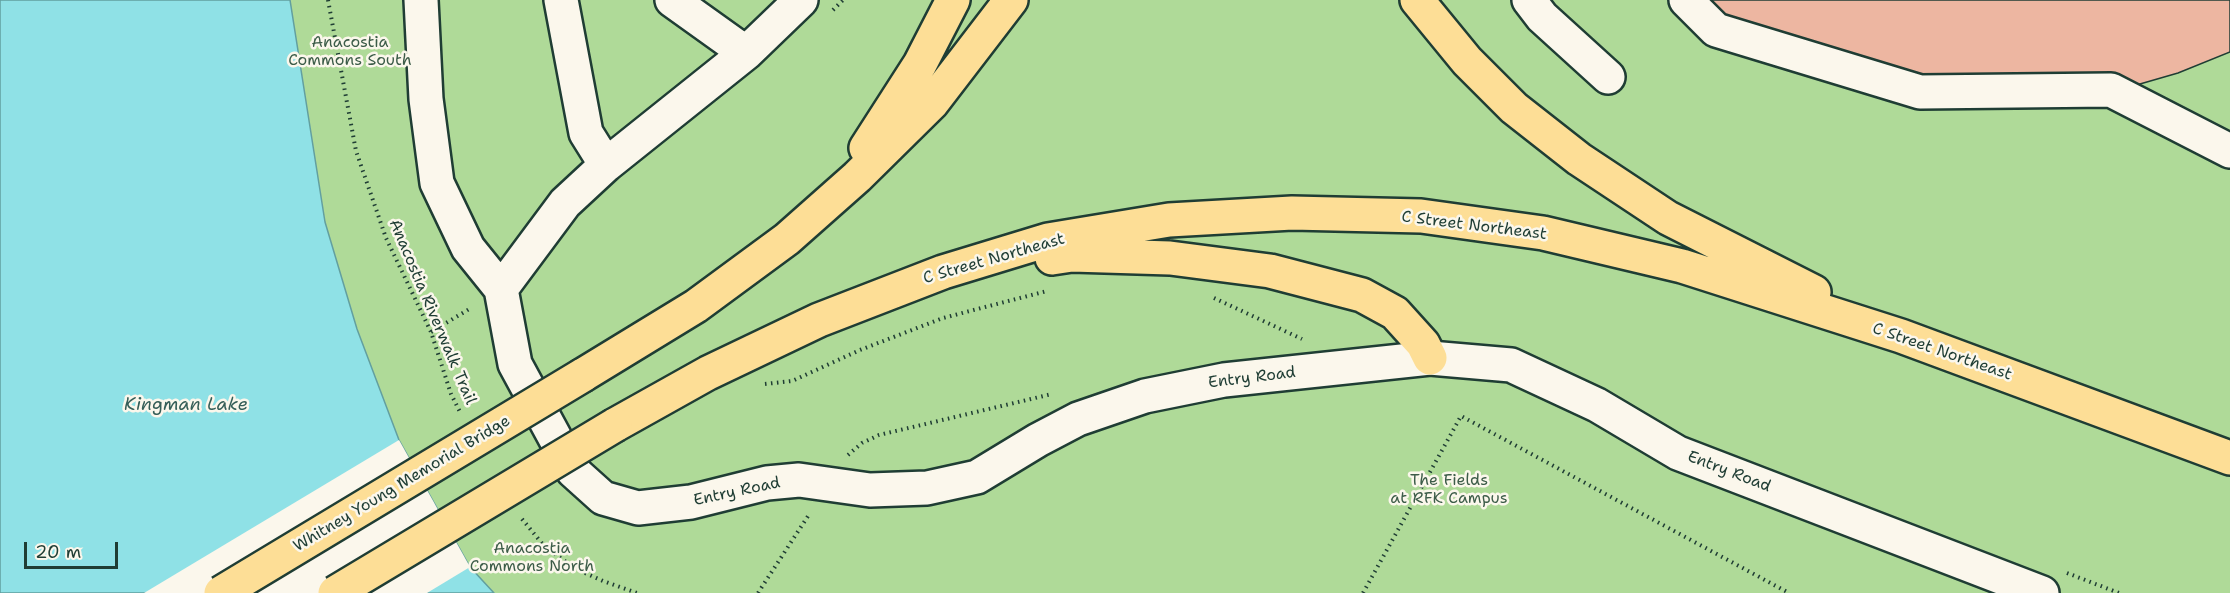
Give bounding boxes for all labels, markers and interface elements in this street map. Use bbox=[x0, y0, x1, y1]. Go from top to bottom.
park label: Anacostia Commons South bbox=[288, 33, 412, 71]
street label: C Street Northeast bbox=[1400, 208, 1548, 244]
street label: Anacostia Riverwalk Trail bbox=[384, 217, 480, 407]
street label: C Street Northeast bbox=[921, 230, 1067, 288]
street label: C Street Northeast bbox=[1870, 319, 2014, 385]
street label: Entry Road bbox=[1207, 363, 1297, 393]
water label: Kingman Lake bbox=[124, 394, 248, 416]
street label: Whitney Young Memorial Bridge bbox=[290, 412, 514, 556]
street label: Entry Road bbox=[1684, 447, 1774, 497]
park label: The Fields at RFK Campus bbox=[1390, 471, 1508, 509]
street label: Entry Road bbox=[692, 473, 782, 511]
scale bar bbox=[27, 530, 122, 568]
park label: Anacostia Commons North bbox=[470, 539, 594, 577]
text: 20 m bbox=[35, 540, 81, 564]

